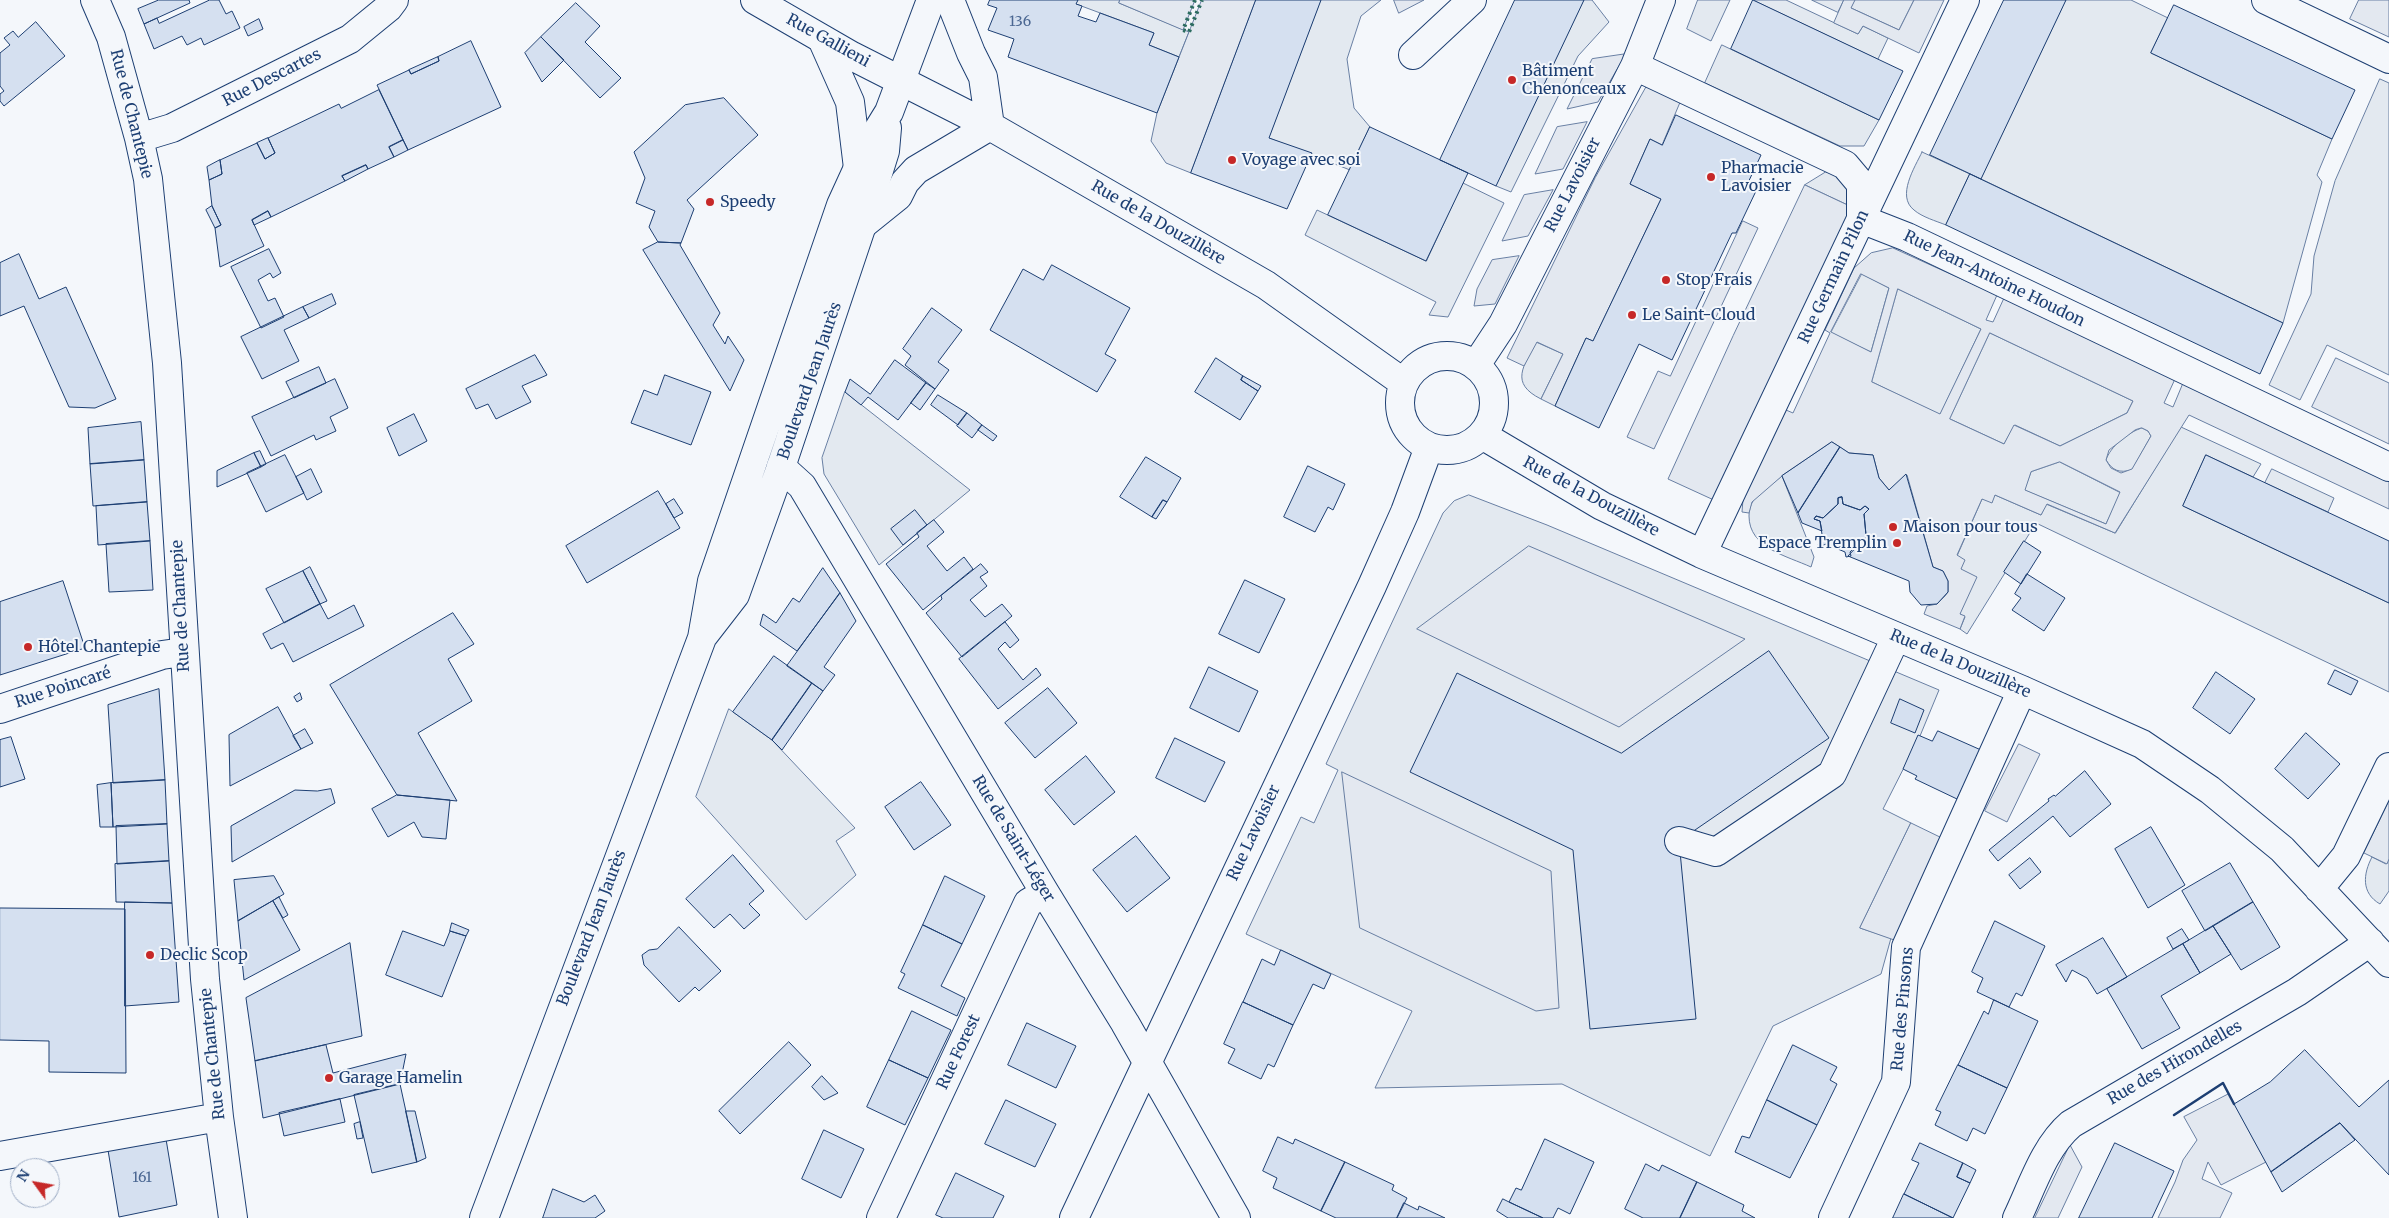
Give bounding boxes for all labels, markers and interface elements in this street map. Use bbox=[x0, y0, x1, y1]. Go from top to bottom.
street label: Rue Gallieni bbox=[783, 10, 873, 72]
house number: 136 bbox=[1009, 14, 1031, 30]
street label: Rue Descartes bbox=[220, 45, 324, 111]
street label: Rue de Chantepie bbox=[106, 47, 156, 181]
place label: Bâtiment Chenonceaux bbox=[1522, 61, 1626, 99]
marker: Bâtiment Chenonceaux bbox=[1506, 74, 1518, 86]
street label: Rue Lavoisier bbox=[1541, 135, 1605, 235]
place label: Voyage avec soi bbox=[1242, 150, 1360, 170]
marker: Voyage avec soi bbox=[1226, 154, 1238, 166]
place label: Pharmacie Lavoisier bbox=[1721, 158, 1803, 196]
marker: Pharmacie Lavoisier bbox=[1705, 171, 1717, 183]
street label: Rue de la Douzillère bbox=[1088, 177, 1228, 269]
place label: Speedy bbox=[720, 192, 776, 212]
marker: Speedy bbox=[704, 196, 716, 208]
street label: Rue Germain Pilon bbox=[1795, 207, 1873, 347]
street label: Rue Jean-Antoine Houdon bbox=[1900, 227, 2088, 331]
place label: Stop Frais bbox=[1676, 270, 1752, 290]
marker: Stop Frais bbox=[1660, 274, 1672, 286]
street label: Boulevard Jean Jaurès bbox=[774, 300, 846, 462]
place label: Le Saint-Cloud bbox=[1642, 305, 1755, 325]
marker: Le Saint-Cloud bbox=[1626, 309, 1638, 321]
street label: Rue de la Douzillère bbox=[1520, 453, 1662, 541]
place label: Maison pour tous bbox=[1903, 517, 2038, 537]
marker: Maison pour tous bbox=[1887, 521, 1899, 533]
place label: Espace Tremplin bbox=[1758, 533, 1887, 553]
marker: Espace Tremplin bbox=[1891, 537, 1903, 549]
street label: Rue de Chantepie bbox=[168, 539, 194, 673]
street label: Rue de la Douzillère bbox=[1887, 626, 2033, 702]
place label: Hôtel Chantepie bbox=[38, 637, 160, 657]
marker: Hôtel Chantepie bbox=[22, 641, 34, 653]
street label: Rue Poincaré bbox=[13, 663, 113, 713]
street label: Rue de Saint-Léger bbox=[968, 772, 1058, 906]
street label: Rue Lavoisier bbox=[1223, 782, 1285, 884]
street label: Boulevard Jean Jaurès bbox=[553, 847, 631, 1009]
place label: Declic Scop bbox=[160, 945, 248, 965]
street label: Rue des Pinsons bbox=[1888, 946, 1918, 1072]
marker: Declic Scop bbox=[144, 949, 156, 961]
street label: Rue de Chantepie bbox=[197, 987, 229, 1121]
street label: Rue Forest bbox=[933, 1011, 985, 1093]
street label: Rue des Hirondelles bbox=[2104, 1017, 2246, 1109]
place label: Garage Hamelin bbox=[339, 1068, 463, 1088]
marker: Garage Hamelin bbox=[323, 1072, 335, 1084]
north arrow bbox=[10, 1158, 60, 1208]
text: N bbox=[13, 1166, 34, 1185]
house number: 161 bbox=[132, 1170, 152, 1186]

